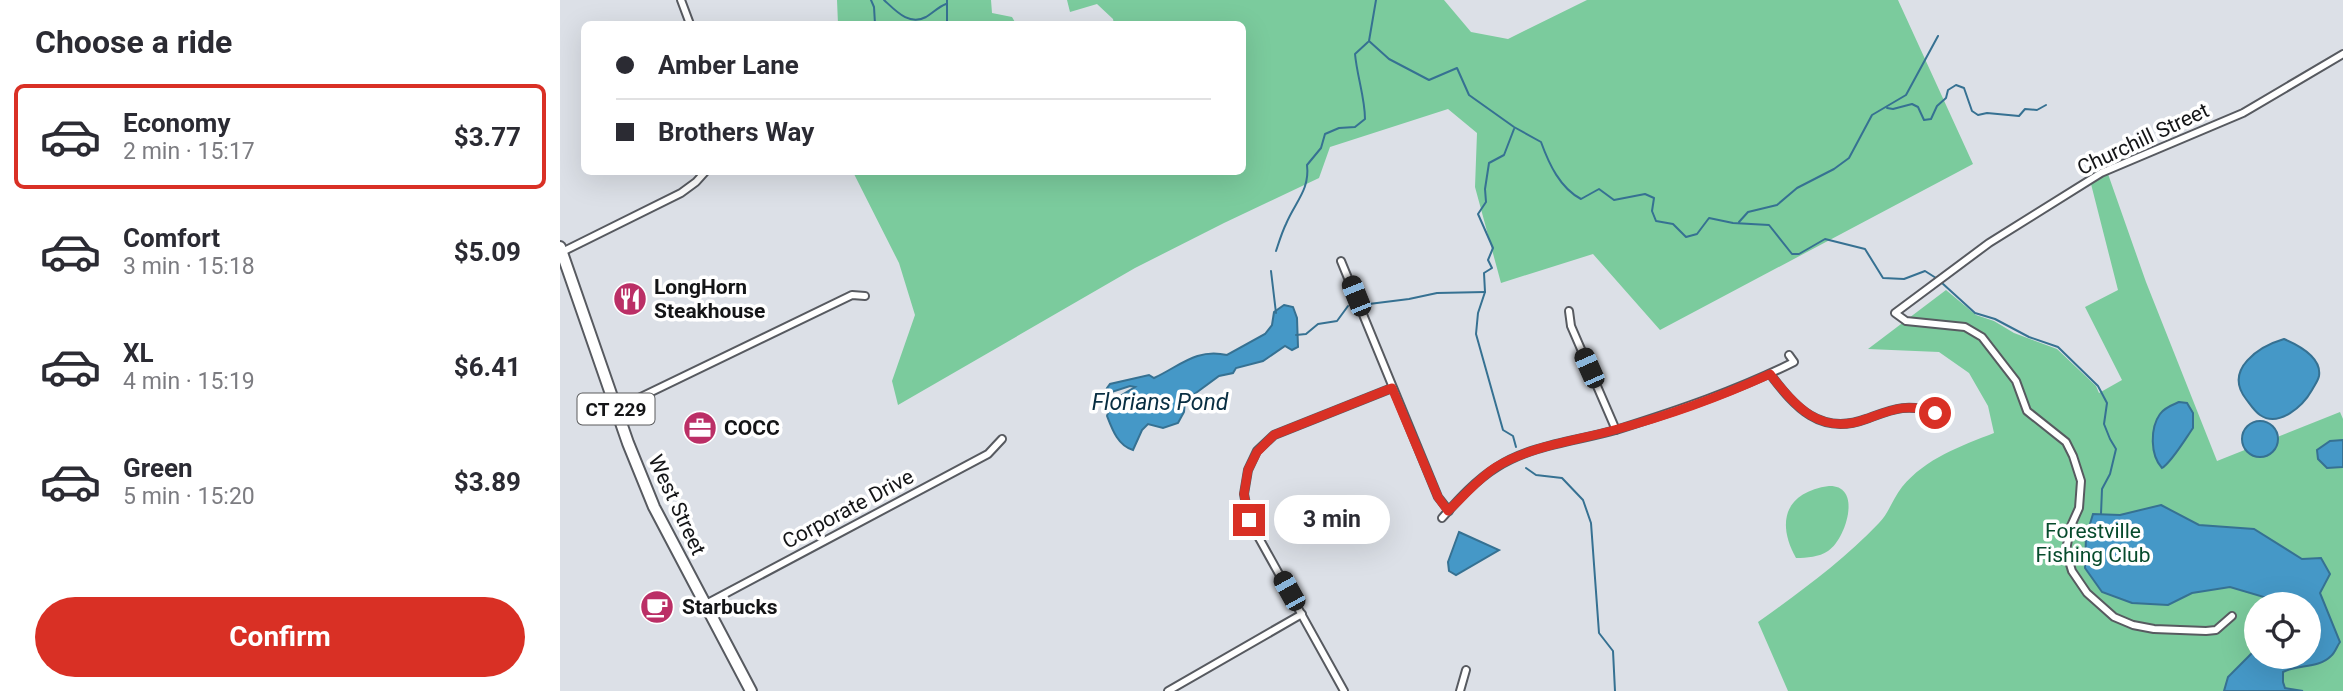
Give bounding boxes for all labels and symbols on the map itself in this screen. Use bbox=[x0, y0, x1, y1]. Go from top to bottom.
street label: Churchill Street bbox=[2073, 98, 2213, 180]
car bbox=[1339, 273, 1374, 319]
place label: LongHorn Steakhouse bbox=[654, 275, 765, 323]
restaurant icon: LongHorn Steakhouse bbox=[611, 280, 649, 318]
car bbox=[1571, 345, 1608, 391]
water label: Florians Pond bbox=[1092, 389, 1229, 416]
road number: CT 229 bbox=[578, 394, 654, 424]
route start bbox=[1919, 397, 1951, 429]
office icon: COCC bbox=[681, 409, 719, 447]
place label: COCC bbox=[724, 416, 780, 440]
street label: West Street bbox=[643, 451, 711, 559]
street label: Corporate Drive bbox=[778, 464, 918, 554]
callout: 3 min bbox=[1274, 496, 1389, 544]
route end bbox=[1233, 504, 1265, 536]
park label: Forestville Fishing Club bbox=[2036, 519, 2150, 567]
car bbox=[1270, 568, 1309, 614]
cafe icon: Starbucks bbox=[638, 588, 676, 626]
place label: Starbucks bbox=[682, 595, 778, 619]

